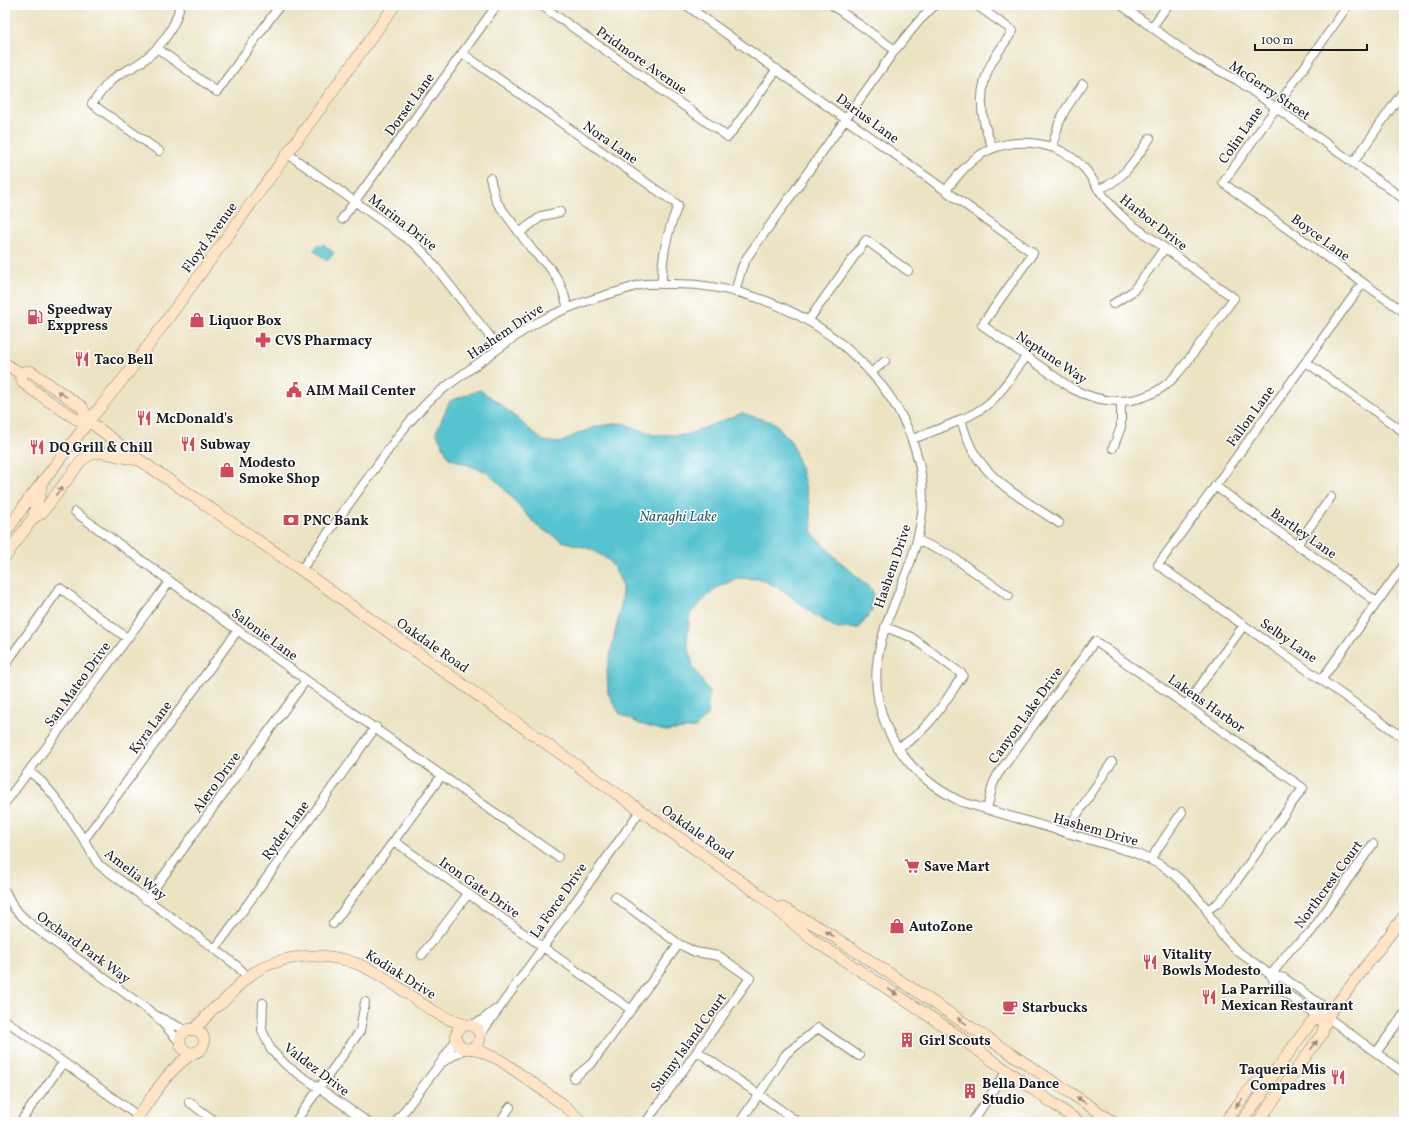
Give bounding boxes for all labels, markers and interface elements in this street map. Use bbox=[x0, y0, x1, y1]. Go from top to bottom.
street label: Pridmore Avenue bbox=[592, 23, 691, 100]
scale bar bbox=[1255, 26, 1367, 52]
text: 100 m bbox=[1261, 33, 1294, 49]
street label: McGerry Street bbox=[1225, 57, 1314, 126]
street label: Dorset Lane bbox=[381, 69, 440, 140]
street label: Darius Lane bbox=[832, 90, 903, 149]
street label: Colin Lane bbox=[1215, 103, 1268, 168]
street label: Nora Lane bbox=[579, 117, 642, 169]
street label: Marina Drive bbox=[364, 190, 441, 256]
street label: Harbor Drive bbox=[1115, 191, 1191, 256]
street label: Floyd Avenue bbox=[178, 198, 243, 277]
street label: Boyce Lane bbox=[1287, 210, 1354, 266]
street label: Hashem Drive bbox=[464, 300, 548, 365]
place label: Speedway Exppress bbox=[47, 301, 113, 336]
fuel station icon: Speedway Exppress bbox=[26, 308, 44, 326]
shop icon: Liquor Box bbox=[188, 311, 206, 329]
place label: Liquor Box bbox=[209, 312, 282, 331]
street label: Neptune Way bbox=[1012, 327, 1091, 389]
pharmacy icon: CVS Pharmacy bbox=[254, 331, 272, 349]
place label: CVS Pharmacy bbox=[275, 332, 372, 351]
restaurant icon: Taco Bell bbox=[73, 350, 91, 368]
place label: Taco Bell bbox=[94, 351, 153, 370]
public building icon: AIM Mail Center bbox=[285, 381, 303, 399]
place label: AIM Mail Center bbox=[306, 382, 416, 401]
street label: Fallon Lane bbox=[1223, 382, 1280, 451]
one-way arrow bbox=[57, 390, 68, 398]
restaurant icon: McDonald's bbox=[135, 409, 153, 427]
place label: McDonald's bbox=[156, 410, 233, 429]
restaurant icon: Subway bbox=[179, 435, 197, 453]
place label: Subway bbox=[200, 436, 251, 455]
restaurant icon: DQ Grill & Chill bbox=[28, 438, 46, 456]
place label: DQ Grill & Chill bbox=[49, 439, 153, 458]
place label: Modesto Smoke Shop bbox=[239, 454, 320, 489]
shop icon: Modesto Smoke Shop bbox=[218, 461, 236, 479]
one-way arrow bbox=[55, 485, 63, 496]
street label: Bartley Lane bbox=[1266, 504, 1340, 564]
water label: Naraghi Lake bbox=[639, 507, 717, 528]
bank icon: PNC Bank bbox=[282, 511, 300, 529]
place label: PNC Bank bbox=[303, 512, 369, 531]
street label: Hashem Drive bbox=[870, 522, 917, 611]
street label: Salonie Lane bbox=[227, 605, 302, 666]
street label: Oakdale Road bbox=[392, 614, 472, 678]
street label: Selby Lane bbox=[1256, 615, 1321, 668]
street label: San Mateo Drive bbox=[41, 638, 116, 732]
street label: Canyon Lake Drive bbox=[984, 663, 1068, 768]
street label: Lakens Harbor bbox=[1164, 671, 1249, 738]
street label: Kyra Lane bbox=[125, 697, 177, 758]
street label: Alero Drive bbox=[189, 748, 246, 817]
street label: Ryder Lane bbox=[258, 797, 315, 865]
street label: Oakdale Road bbox=[657, 801, 737, 865]
street label: Hashem Drive bbox=[1051, 809, 1141, 852]
street label: Northcrest Court bbox=[1291, 837, 1368, 933]
street label: Amelia Way bbox=[100, 845, 170, 906]
street label: Iron Gate Drive bbox=[435, 853, 524, 923]
supermarket icon: Save Mart bbox=[903, 857, 921, 875]
place label: Save Mart bbox=[924, 858, 990, 877]
street label: La Force Drive bbox=[526, 859, 592, 942]
street label: Orchard Park Way bbox=[32, 908, 134, 989]
shop icon: AutoZone bbox=[888, 917, 906, 935]
place label: AutoZone bbox=[909, 918, 973, 937]
one-way arrow bbox=[825, 930, 835, 938]
street label: Kodiak Drive bbox=[361, 946, 439, 1005]
place label: Vitality Bowls Modesto bbox=[1162, 946, 1261, 981]
restaurant icon: Vitality Bowls Modesto bbox=[1141, 953, 1159, 971]
place label: La Parrilla Mexican Restaurant bbox=[1221, 981, 1353, 1016]
one-way arrow bbox=[888, 988, 898, 996]
restaurant icon: La Parrilla Mexican Restaurant bbox=[1200, 988, 1218, 1006]
street label: Sunny Island Court bbox=[647, 989, 732, 1096]
cafe icon: Starbucks bbox=[1001, 998, 1019, 1016]
place label: Starbucks bbox=[1022, 999, 1088, 1018]
one-way arrow bbox=[956, 1018, 968, 1025]
building icon: Girl Scouts bbox=[898, 1031, 916, 1049]
place label: Girl Scouts bbox=[919, 1032, 991, 1051]
street label: Valdez Drive bbox=[279, 1039, 353, 1101]
one-way arrow bbox=[1310, 1040, 1318, 1051]
place label: Taqueria Mis Compadres bbox=[1239, 1061, 1326, 1096]
restaurant icon: Taqueria Mis Compadres bbox=[1329, 1068, 1347, 1086]
place label: Bella Dance Studio bbox=[982, 1075, 1059, 1110]
building icon: Bella Dance Studio bbox=[961, 1082, 979, 1100]
one-way arrow bbox=[1075, 1096, 1086, 1103]
one-way arrow bbox=[1235, 1098, 1243, 1108]

